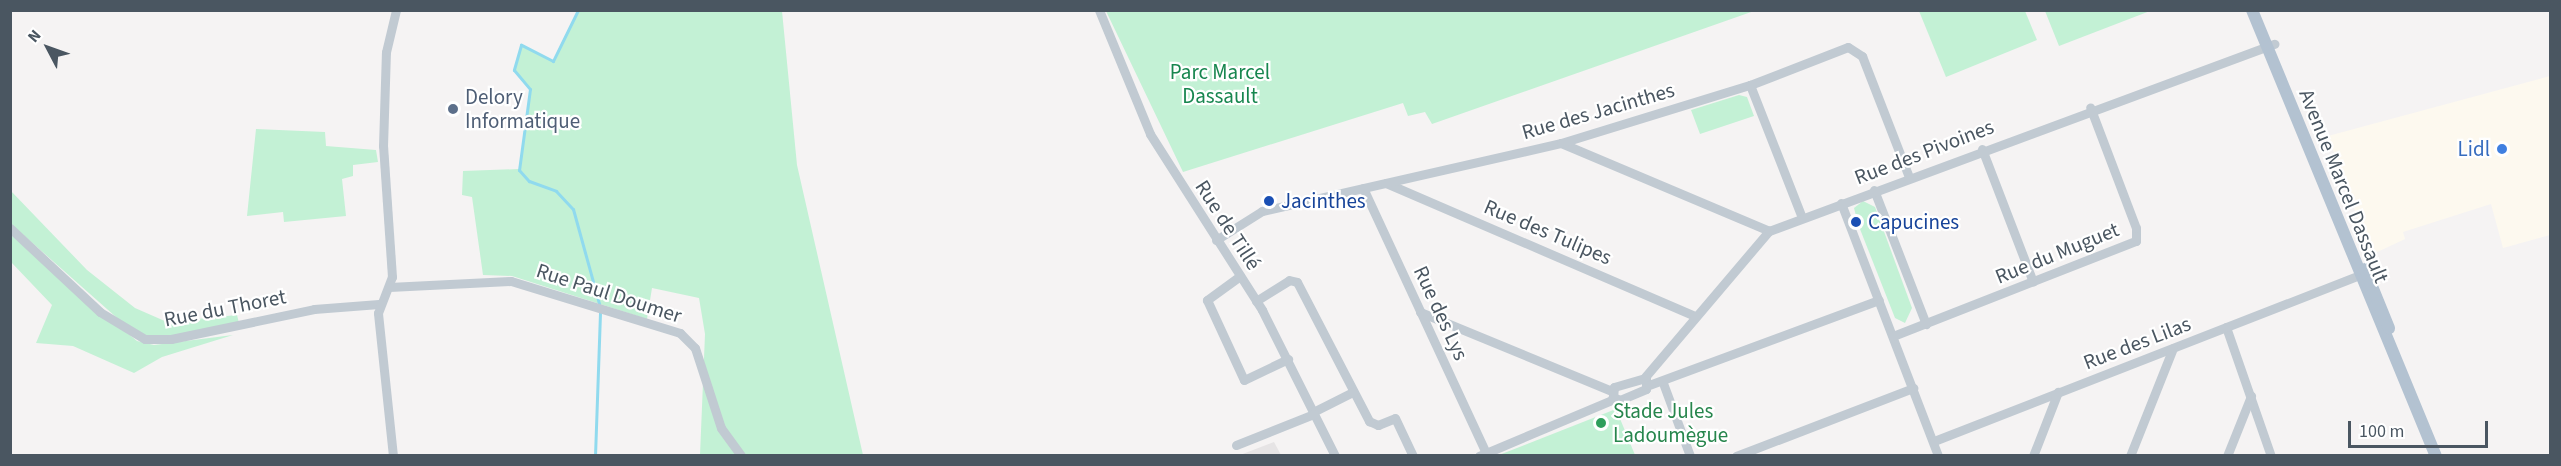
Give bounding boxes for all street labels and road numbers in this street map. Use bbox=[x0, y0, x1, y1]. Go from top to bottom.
street label: Rue des Jacinthes bbox=[1519, 77, 1677, 145]
street label: Avenue Marcel Dassault bbox=[2294, 86, 2394, 286]
street label: Rue des Pivoines bbox=[1851, 114, 1997, 190]
street label: Rue de Tillé bbox=[1190, 175, 1266, 275]
street label: Rue des Tulipes bbox=[1480, 194, 1616, 270]
street label: Rue du Muguet bbox=[1991, 217, 2123, 289]
street label: Rue Paul Doumer bbox=[533, 258, 685, 328]
street label: Rue des Lys bbox=[1408, 262, 1474, 364]
street label: Rue du Thoret bbox=[162, 284, 288, 332]
street label: Rue des Lilas bbox=[2080, 311, 2194, 375]

